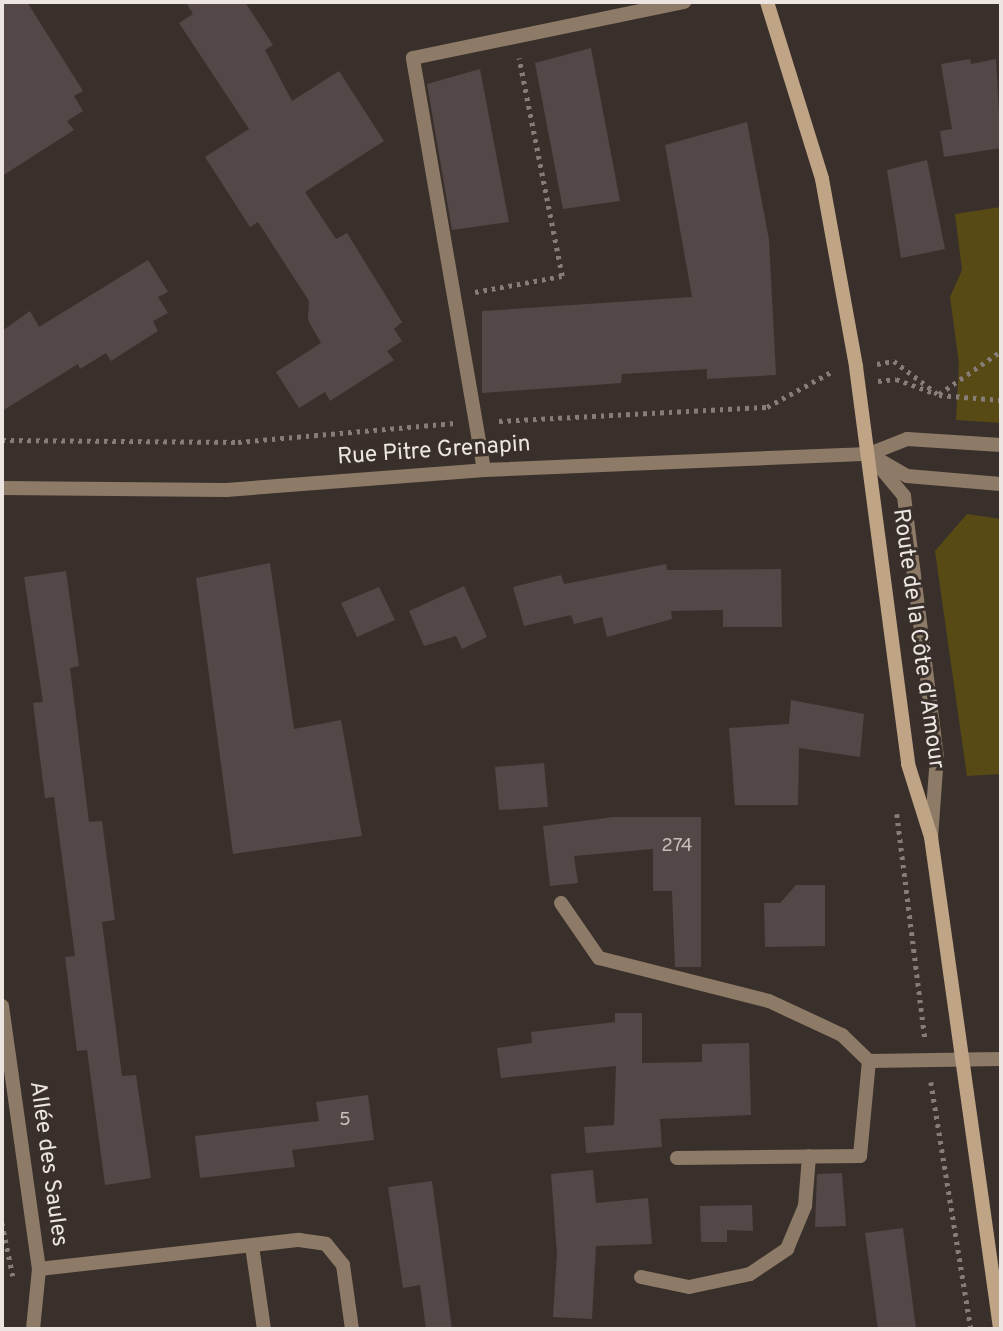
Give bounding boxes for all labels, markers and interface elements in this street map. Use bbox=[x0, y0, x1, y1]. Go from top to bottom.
street label: Rue Pitre Grenapin bbox=[336, 431, 532, 473]
street label: Route de la Côte d'Amour bbox=[885, 507, 949, 771]
house number: 274 bbox=[661, 836, 693, 858]
street label: Allée des Saules bbox=[22, 1079, 72, 1249]
house number: 5 bbox=[339, 1110, 351, 1132]

